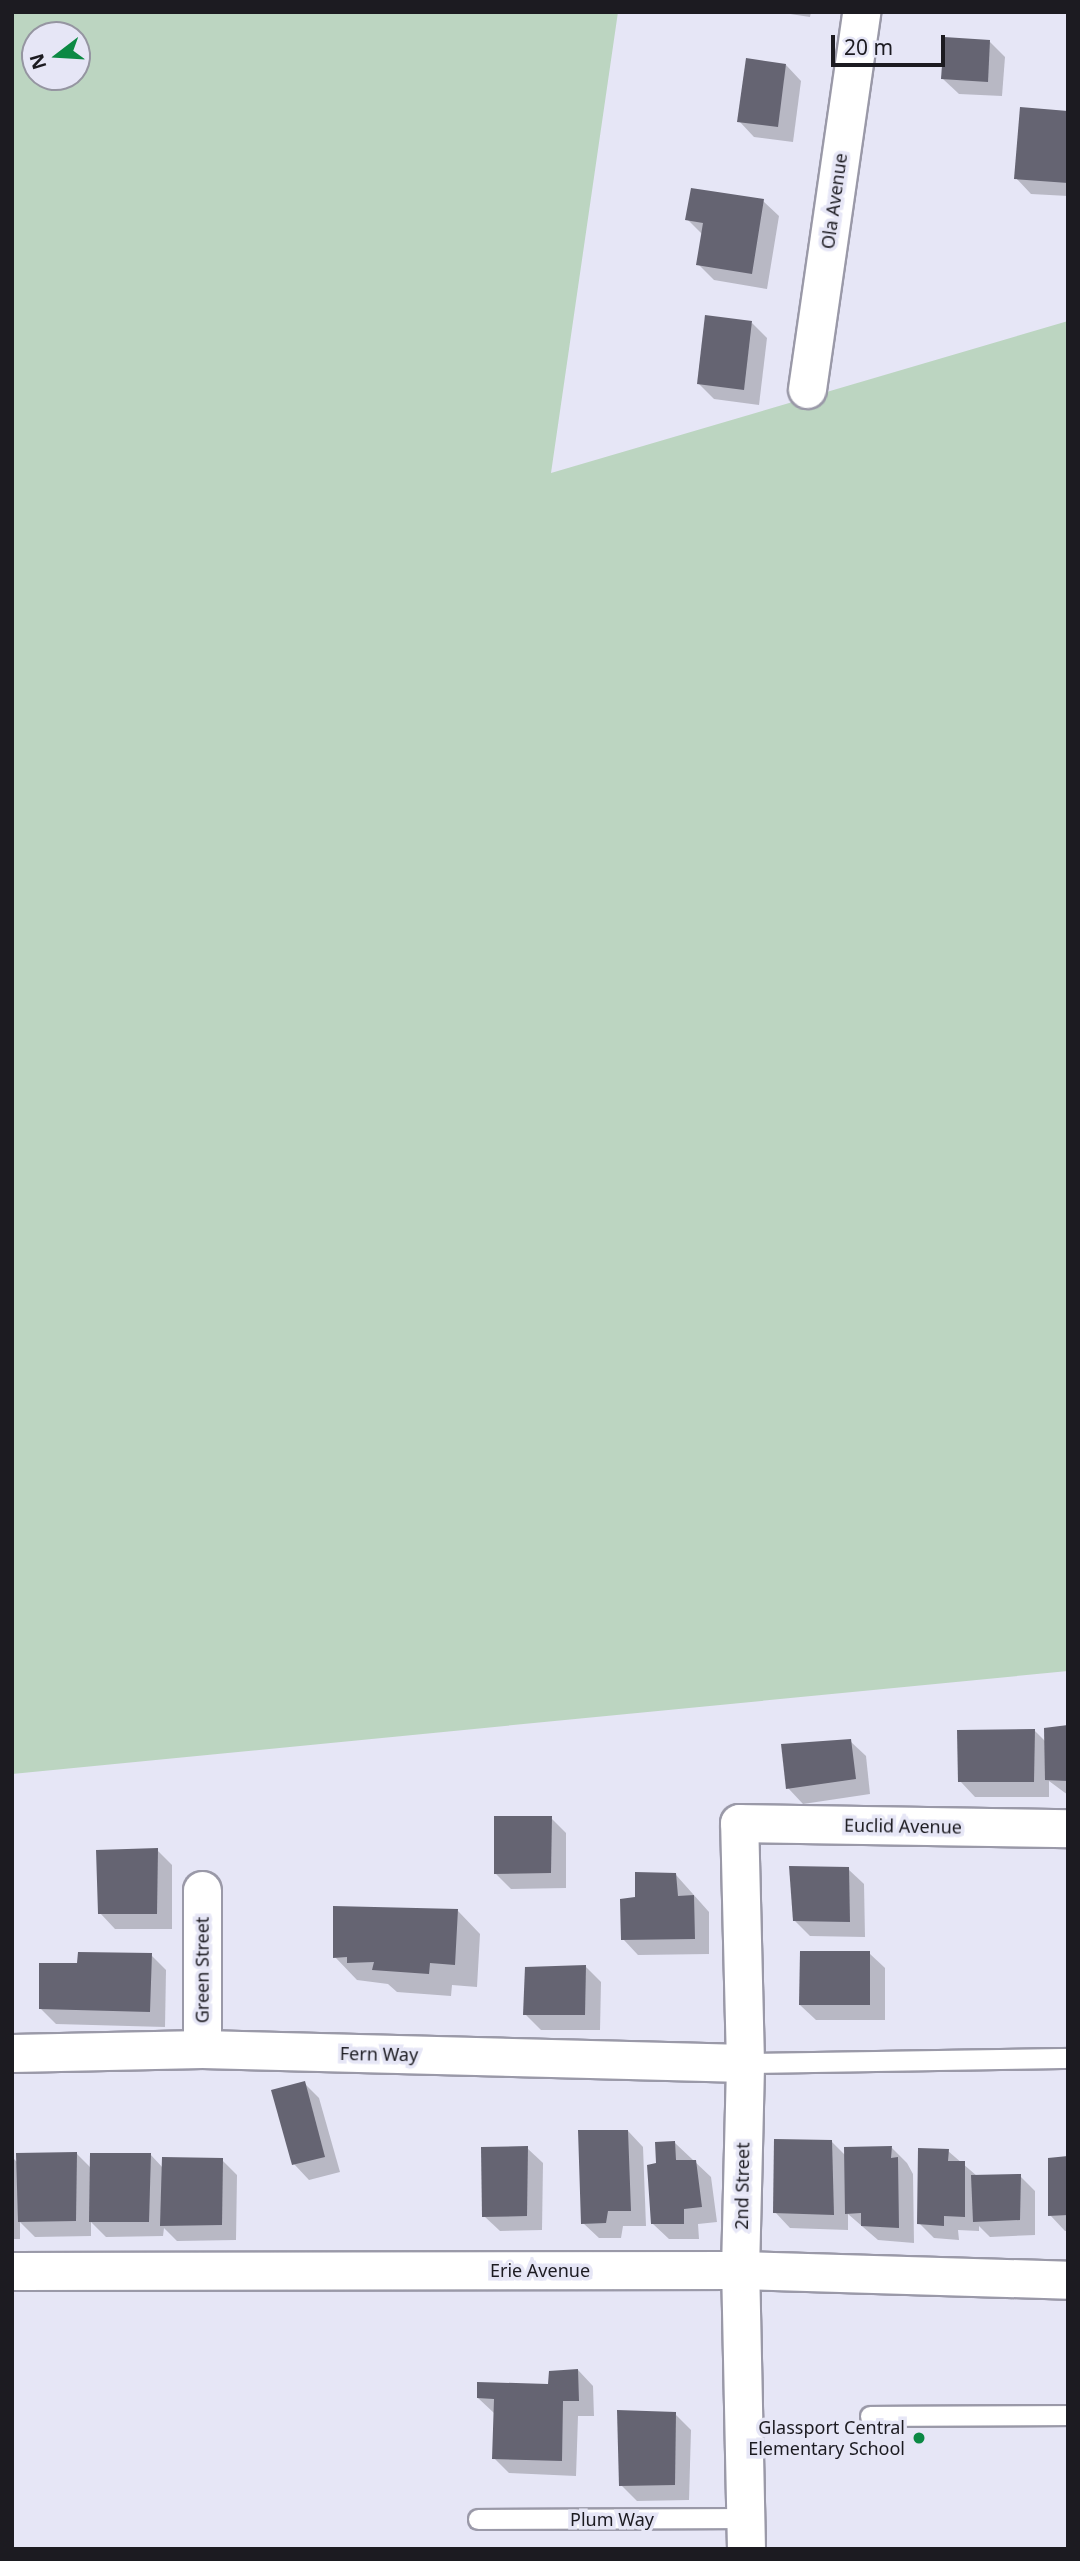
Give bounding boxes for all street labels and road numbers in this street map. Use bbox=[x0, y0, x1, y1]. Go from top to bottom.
street label: Ola Avenue bbox=[817, 152, 851, 250]
street label: Euclid Avenue bbox=[844, 1814, 962, 1838]
street label: Green Street bbox=[191, 1917, 213, 2023]
street label: Fern Way bbox=[340, 2043, 418, 2065]
street label: 2nd Street bbox=[730, 2142, 754, 2230]
street label: Erie Avenue bbox=[490, 2259, 590, 2281]
street label: Plum Way bbox=[570, 2508, 654, 2530]

